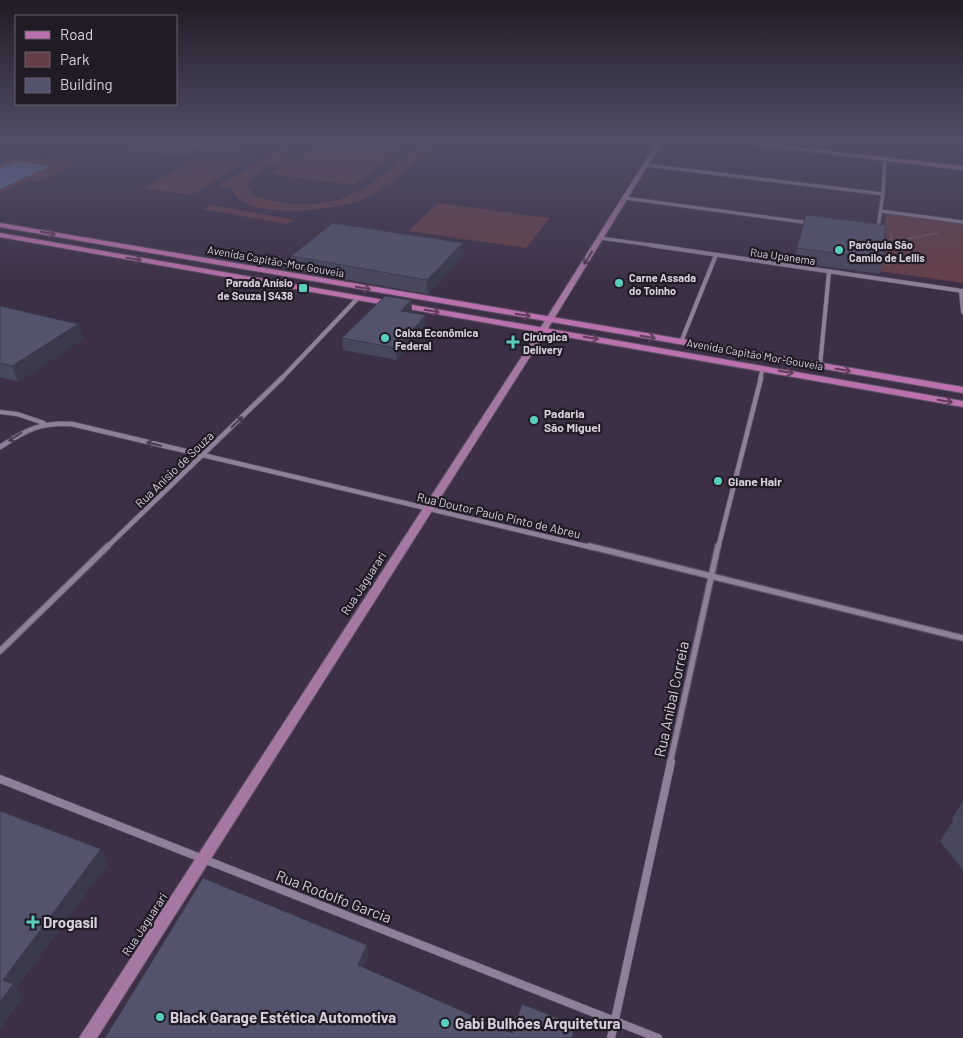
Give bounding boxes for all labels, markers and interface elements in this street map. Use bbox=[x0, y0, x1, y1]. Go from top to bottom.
legend bbox=[15, 15, 178, 105]
text: Road bbox=[60, 25, 93, 43]
text: Park bbox=[60, 50, 90, 68]
text: Building bbox=[60, 75, 113, 93]
one-way arrow bbox=[40, 229, 56, 239]
place label: Paróquia São Camilo de Lellis bbox=[849, 238, 925, 264]
street label: Avenida Capitão-Mor Gouveia bbox=[207, 243, 345, 279]
marker: Paróquia São Camilo de Lellis bbox=[833, 244, 845, 256]
street label: Rua Upanema bbox=[750, 245, 816, 267]
one-way arrow bbox=[582, 250, 592, 264]
one-way arrow bbox=[126, 254, 142, 264]
place label: Carne Assada do Toinho bbox=[629, 271, 696, 297]
place label: Parada Anísio de Souza | S438 bbox=[217, 276, 293, 302]
marker: Carne Assada do Toinho bbox=[613, 277, 625, 289]
marker: Parada Anísio de Souza | S438 bbox=[297, 282, 309, 294]
one-way arrow bbox=[355, 283, 371, 293]
one-way arrow bbox=[424, 306, 440, 316]
one-way arrow bbox=[515, 311, 531, 321]
place label: Caixa Econômica Federal bbox=[395, 326, 478, 352]
place label: Cirúrgica Delivery bbox=[523, 330, 568, 356]
marker: Caixa Econômica Federal bbox=[379, 332, 391, 344]
one-way arrow bbox=[640, 332, 656, 342]
one-way arrow bbox=[582, 334, 598, 344]
marker: Cirúrgica Delivery bbox=[507, 336, 519, 348]
street label: Avenida Capitão Mor-Gouveia bbox=[686, 336, 824, 372]
one-way arrow bbox=[835, 365, 851, 375]
one-way arrow bbox=[777, 367, 793, 377]
one-way arrow bbox=[937, 396, 953, 406]
place label: Padaria São Miguel bbox=[544, 406, 601, 434]
marker: Padaria São Miguel bbox=[528, 414, 540, 426]
one-way arrow bbox=[230, 416, 243, 428]
street label: Rua Anísio de Souza bbox=[132, 428, 216, 510]
one-way arrow bbox=[8, 433, 22, 443]
one-way arrow bbox=[147, 439, 163, 448]
place label: Giane Hair bbox=[728, 474, 782, 488]
marker: Giane Hair bbox=[712, 475, 724, 487]
street label: Rua Doutor Paulo Pinto de Abreu bbox=[416, 489, 582, 541]
street label: Rua Jaguarari bbox=[337, 549, 389, 617]
street label: Rua Aníbal Correia bbox=[650, 639, 692, 759]
street label: Rua Rodolfo Garcia bbox=[274, 866, 394, 926]
street label: Rua Jaguarari bbox=[118, 890, 170, 958]
place label: Drogasil bbox=[43, 913, 97, 931]
marker: Drogasil bbox=[27, 916, 39, 928]
place label: Black Garage Estética Automotiva bbox=[170, 1008, 396, 1026]
marker: Black Garage Estética Automotiva bbox=[154, 1011, 166, 1023]
place label: Gabi Bulhões Arquitetura bbox=[455, 1014, 621, 1032]
marker: Gabi Bulhões Arquitetura bbox=[439, 1017, 451, 1029]

